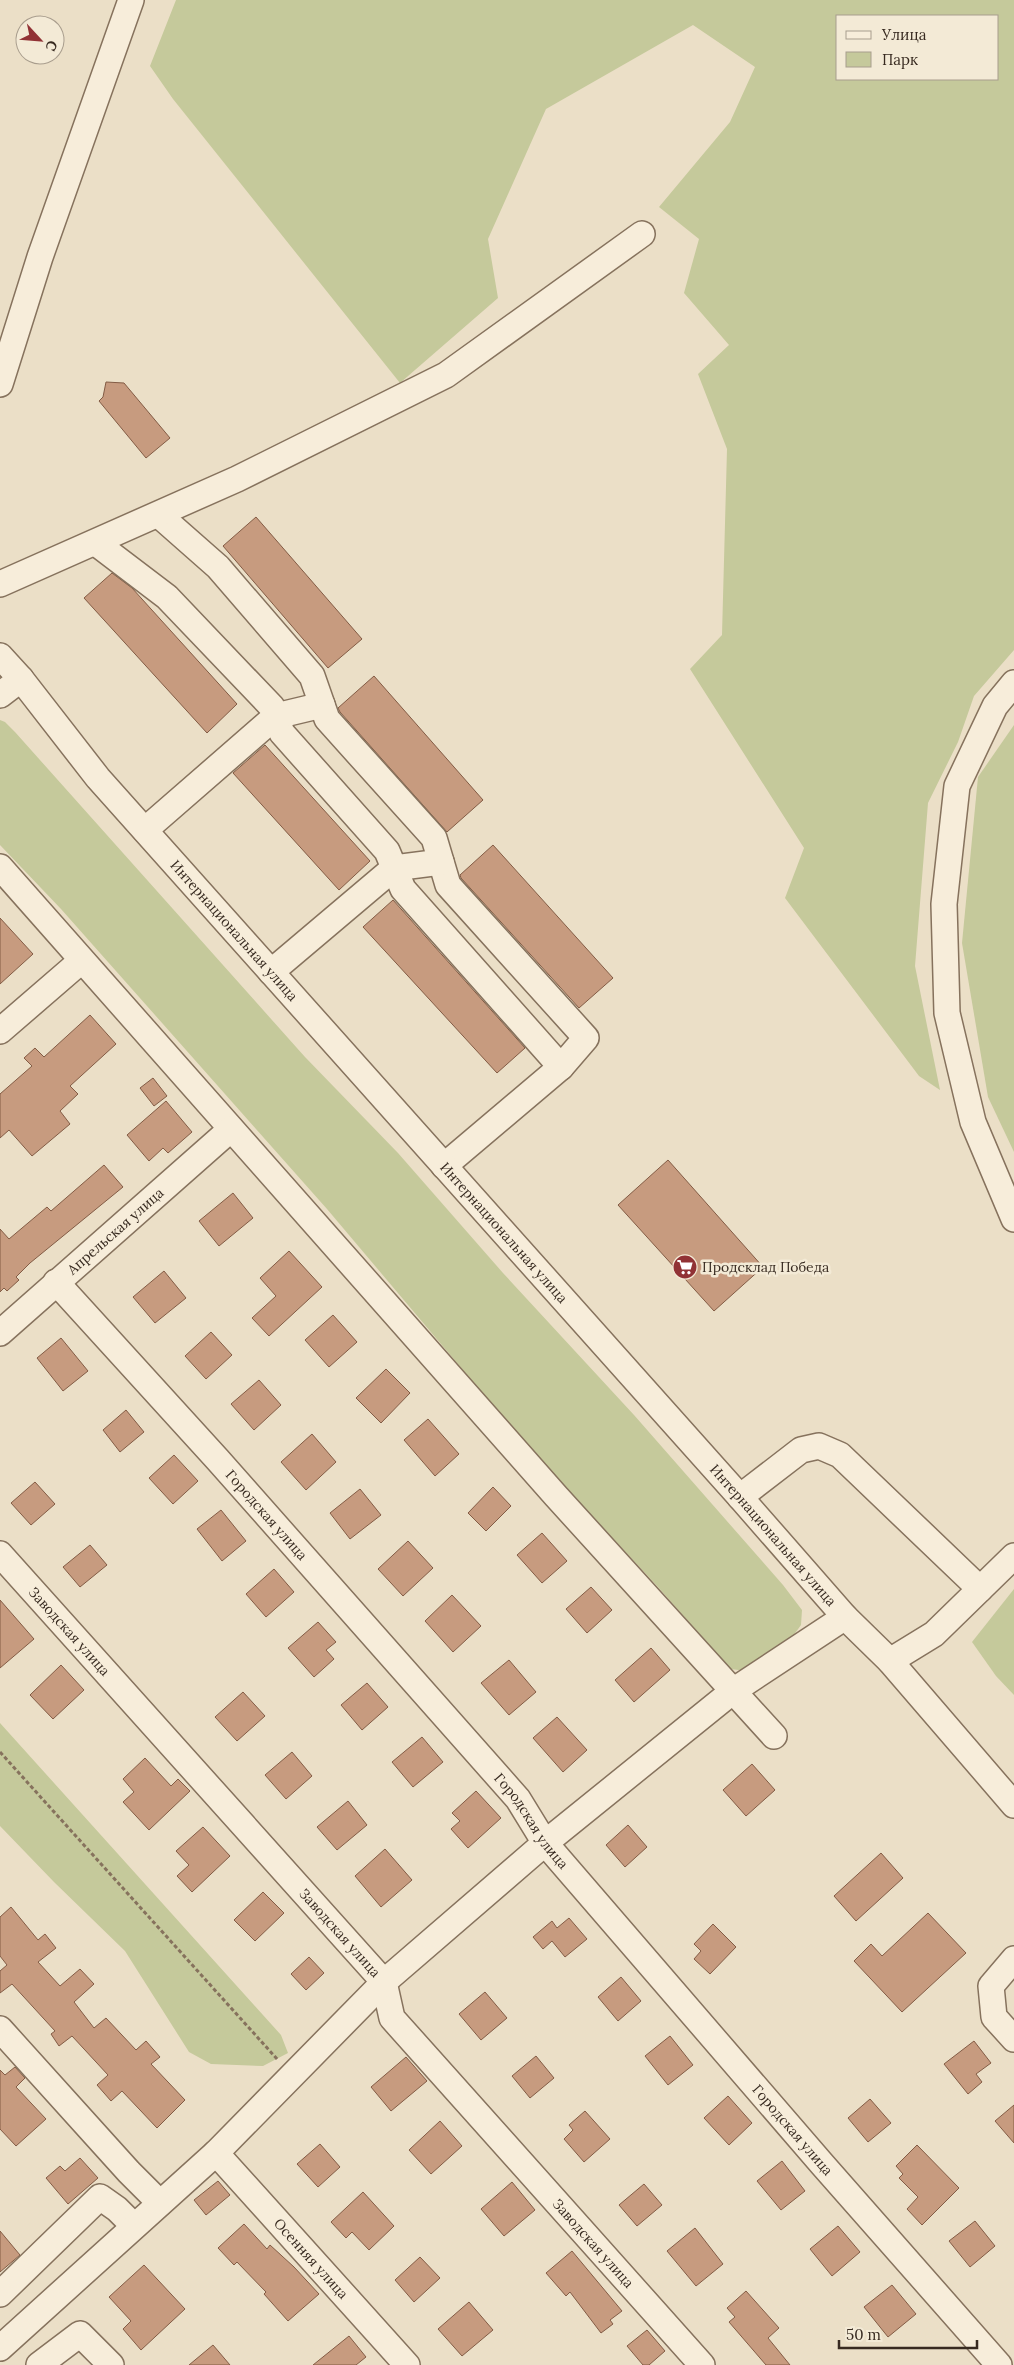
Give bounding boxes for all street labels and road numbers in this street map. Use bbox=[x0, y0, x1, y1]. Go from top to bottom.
street label: Интернациональная улица bbox=[166, 856, 302, 1005]
street label: Интернациональная улица bbox=[436, 1158, 572, 1307]
street label: Апрельская улица bbox=[63, 1184, 167, 1279]
street label: Интернациональная улица bbox=[706, 1460, 840, 1610]
street label: Городская улица bbox=[222, 1466, 311, 1564]
street label: Заводская улица bbox=[25, 1583, 114, 1680]
street label: Городская улица bbox=[490, 1769, 572, 1873]
street label: Заводская улица bbox=[295, 1885, 384, 1981]
street label: Городская улица bbox=[748, 2081, 837, 2179]
street label: Заводская улица bbox=[549, 2195, 638, 2292]
street label: Осенняя улица bbox=[270, 2214, 352, 2303]

